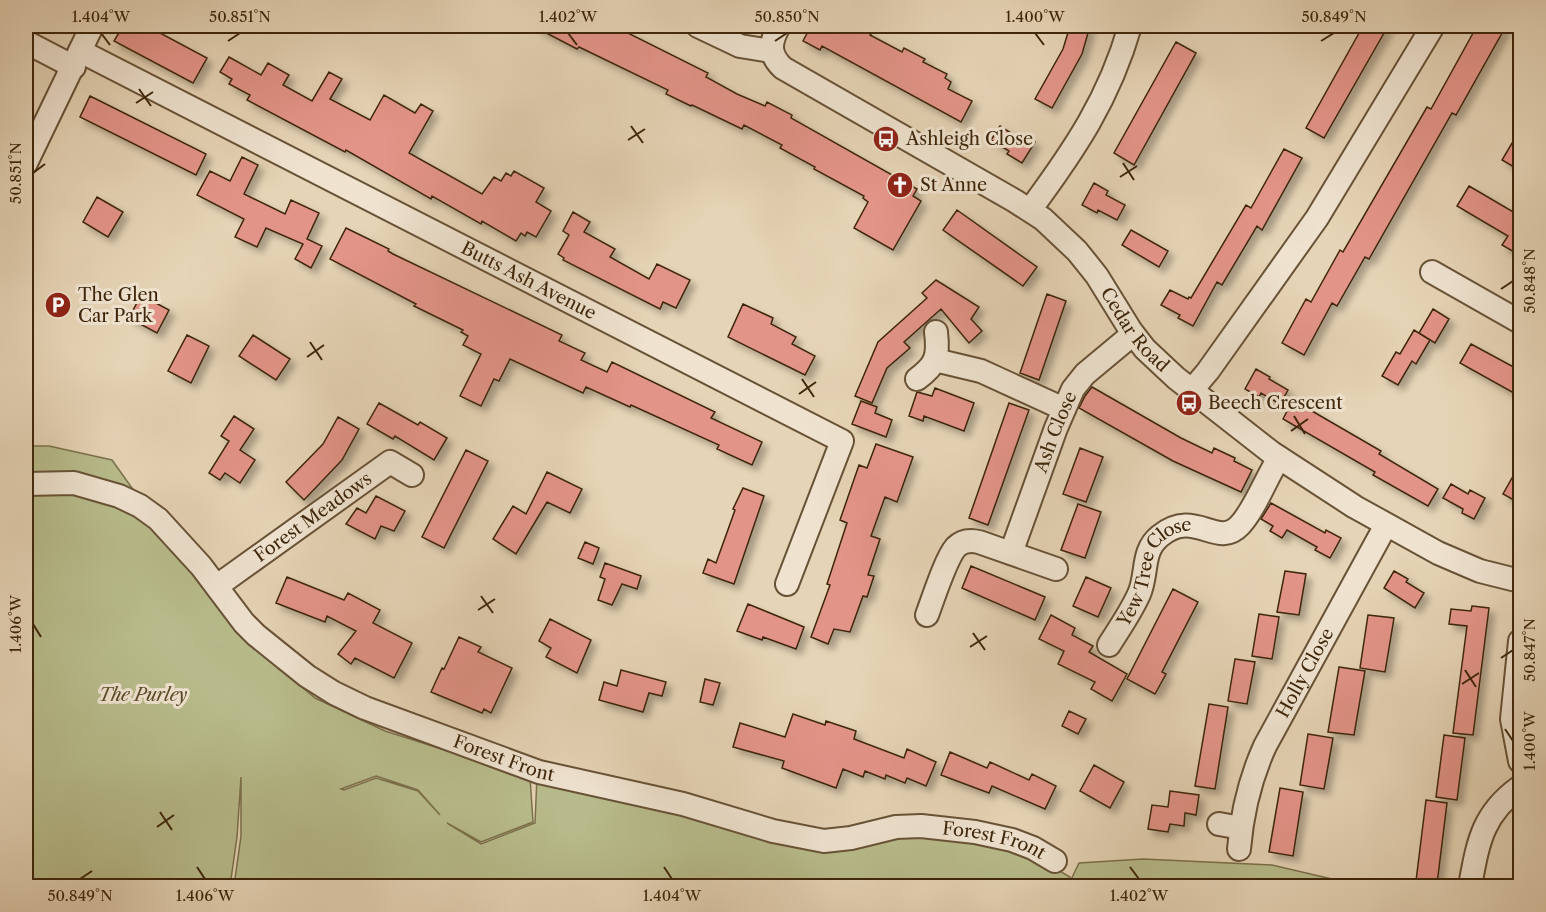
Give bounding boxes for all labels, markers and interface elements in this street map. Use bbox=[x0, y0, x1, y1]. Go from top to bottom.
text: 1.404°W bbox=[72, 7, 131, 26]
text: 50.851°N bbox=[209, 7, 271, 26]
text: 1.402°W bbox=[539, 7, 598, 26]
text: 50.850°N bbox=[754, 7, 820, 26]
text: 1.400°W bbox=[1005, 7, 1065, 26]
text: 50.849°N bbox=[1301, 7, 1367, 26]
bus stop icon: Ashleigh Close bbox=[871, 124, 901, 154]
place label: Ashleigh Close bbox=[905, 128, 1033, 150]
text: 50.851°N bbox=[6, 142, 25, 204]
church icon: St Anne bbox=[885, 170, 915, 200]
place label: St Anne bbox=[920, 174, 987, 196]
street label: Butts Ash Avenue bbox=[457, 237, 600, 324]
text: 50.848°N bbox=[1520, 248, 1539, 314]
street label: Cedar Road bbox=[1096, 283, 1174, 377]
place label: The Glen Car Park bbox=[78, 284, 159, 327]
parking icon: The Glen Car Park bbox=[43, 290, 73, 320]
street label: Ash Close bbox=[1030, 388, 1082, 477]
bus stop icon: Beech Crescent bbox=[1174, 388, 1204, 418]
place label: Beech Crescent bbox=[1208, 392, 1343, 414]
street label: Forest Meadows bbox=[250, 468, 376, 567]
street label: Yew Tree Close bbox=[1112, 514, 1191, 632]
text: 1.406°W bbox=[6, 594, 25, 653]
text: 50.847°N bbox=[1520, 618, 1539, 682]
street label: Holly Close bbox=[1272, 624, 1338, 722]
park label: The Purley bbox=[99, 684, 187, 706]
text: 1.400°W bbox=[1520, 711, 1539, 771]
street label: Forest Front bbox=[450, 730, 557, 786]
street label: Forest Front bbox=[941, 817, 1050, 864]
text: 50.849°N bbox=[47, 886, 113, 905]
text: 1.406°W bbox=[176, 886, 235, 905]
text: 1.404°W bbox=[643, 886, 702, 905]
text: 1.402°W bbox=[1110, 886, 1169, 905]

